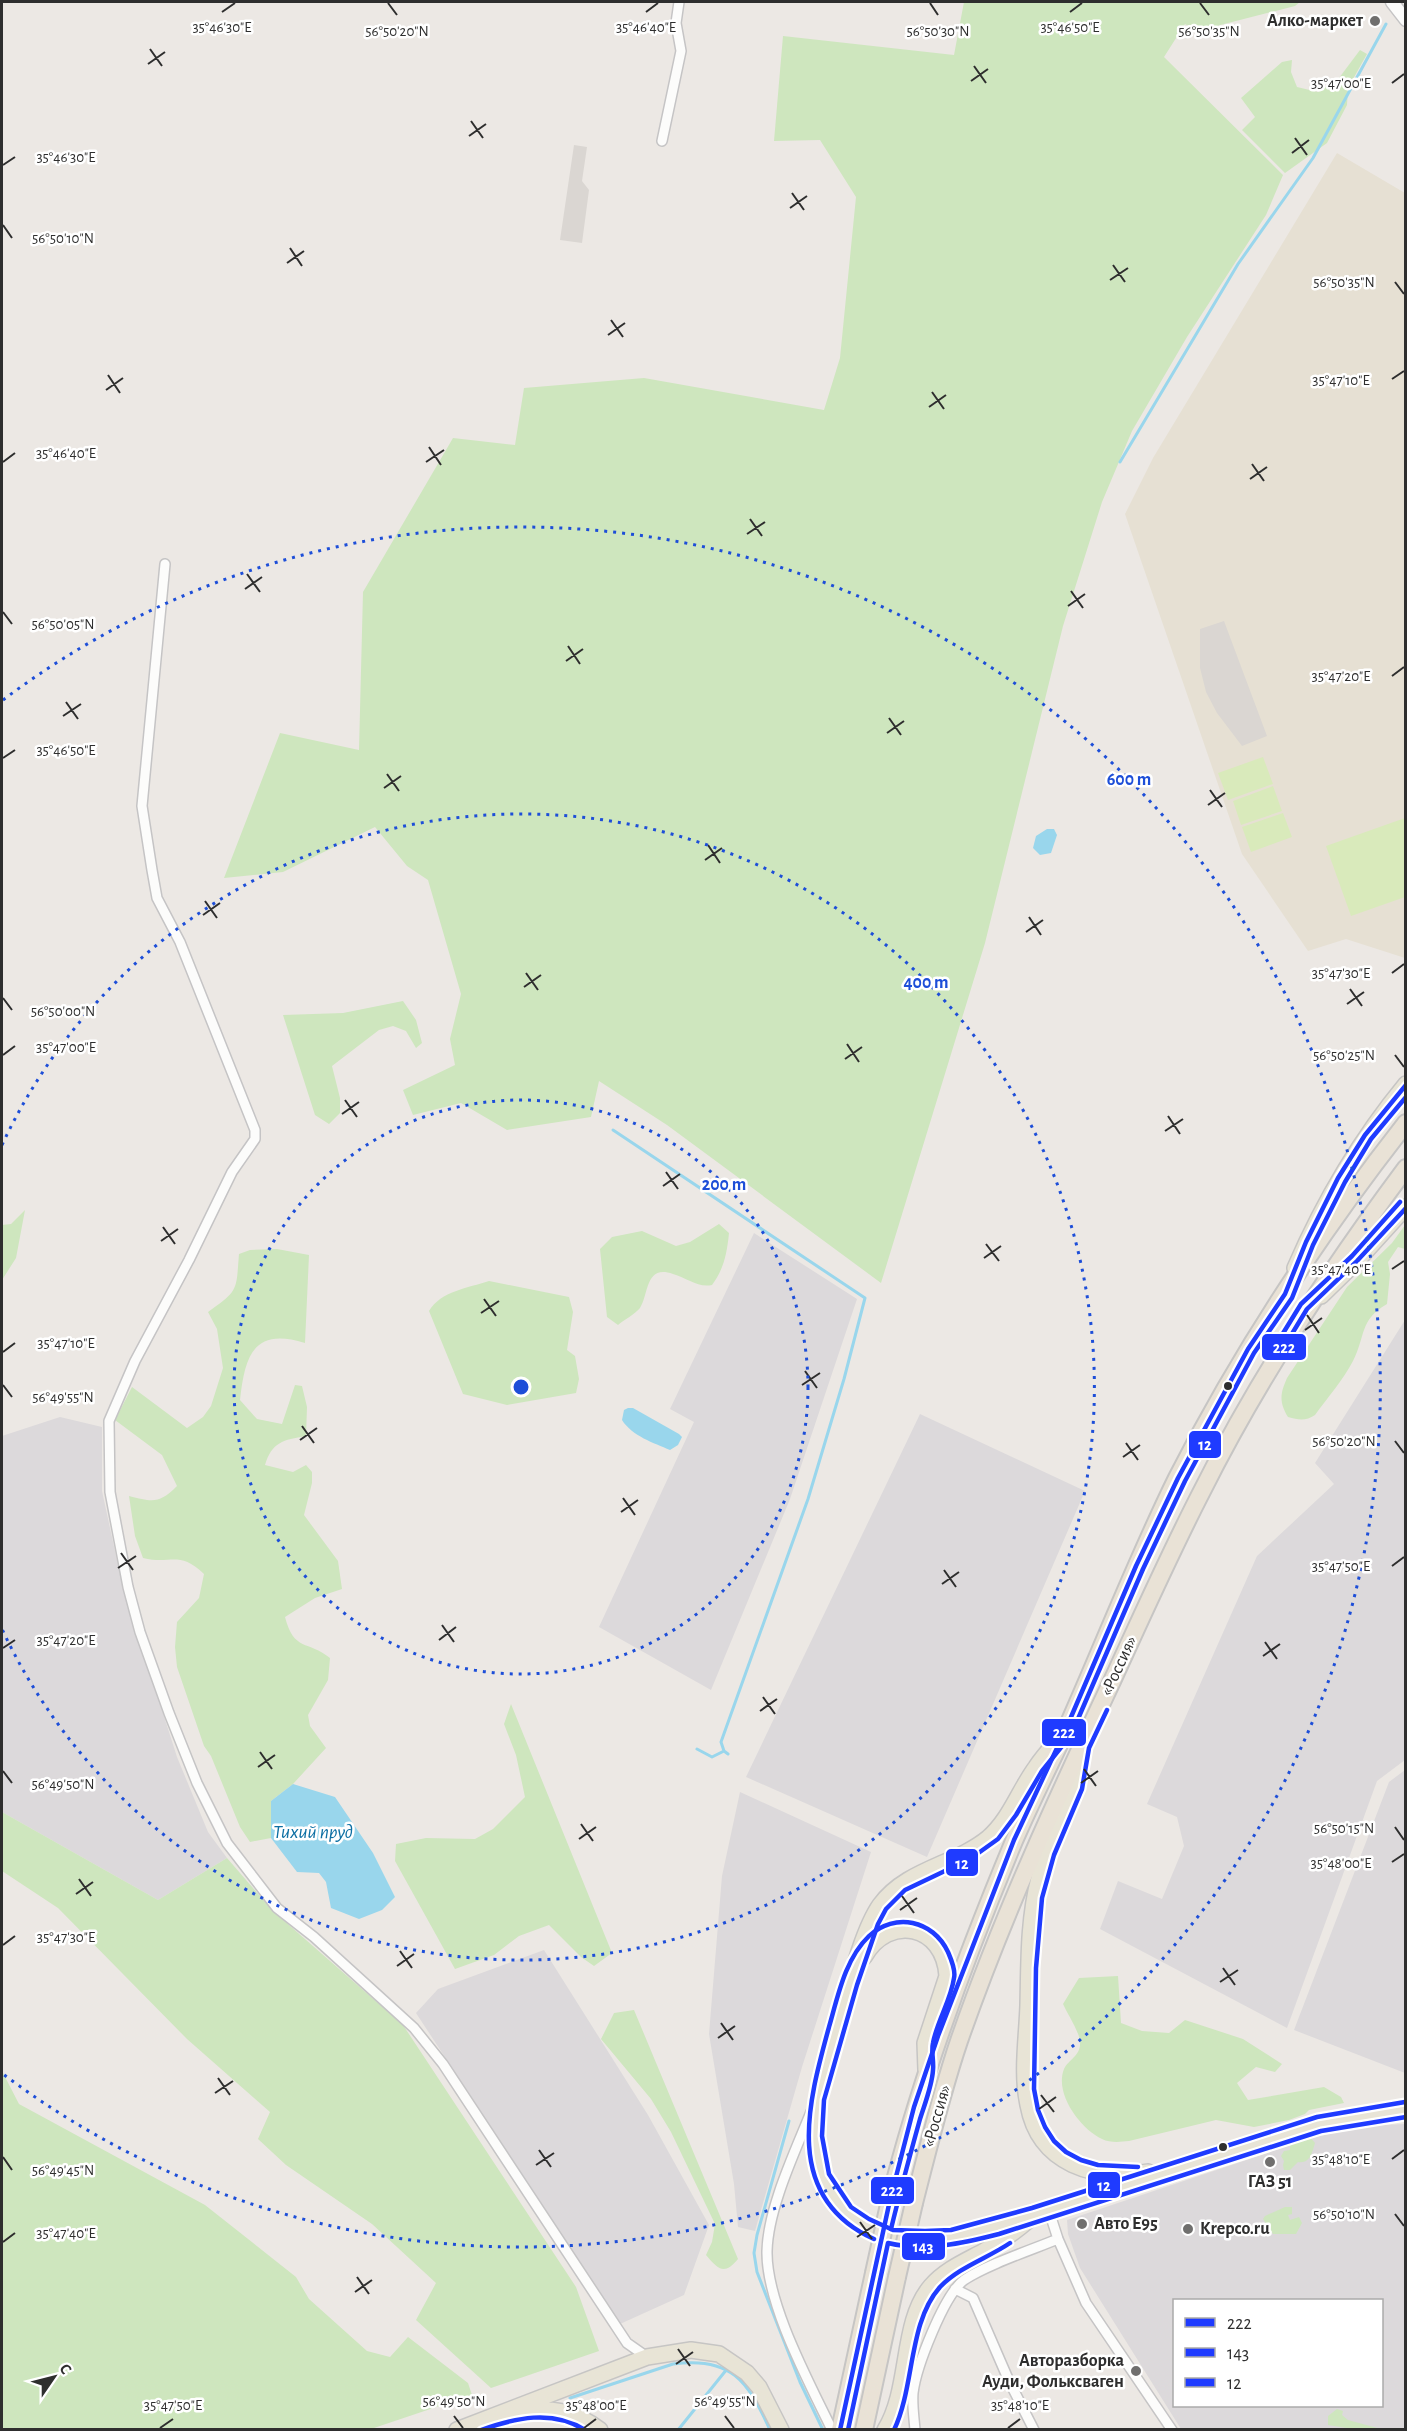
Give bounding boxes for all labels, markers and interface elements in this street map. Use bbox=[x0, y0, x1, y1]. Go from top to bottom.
place label: Алко-маркет bbox=[1267, 12, 1364, 30]
marker: Алко-маркет bbox=[1368, 14, 1382, 28]
text: 35°46'30"E bbox=[192, 20, 252, 35]
text: 35°46'40"E bbox=[616, 20, 676, 35]
text: 35°46'50"E bbox=[1040, 20, 1100, 35]
text: 56°50'20"N bbox=[365, 24, 429, 39]
text: 56°50'30"N bbox=[907, 24, 969, 39]
text: 56°50'35"N bbox=[1178, 24, 1240, 39]
text: 35°47'00"E bbox=[1311, 76, 1371, 91]
text: 35°46'30"E bbox=[36, 150, 96, 165]
text: 56°50'10"N bbox=[32, 231, 94, 246]
text: 56°50'35"N bbox=[1313, 275, 1375, 290]
text: 35°47'10"E bbox=[1312, 373, 1370, 388]
text: 35°46'40"E bbox=[36, 446, 96, 461]
text: 56°50'05"N bbox=[31, 617, 95, 632]
text: 35°47'20"E bbox=[1312, 669, 1370, 684]
text: 35°46'50"E bbox=[36, 743, 96, 758]
text: 600 m bbox=[1107, 771, 1151, 789]
text: 35°47'30"E bbox=[1312, 966, 1370, 981]
text: 400 m bbox=[903, 974, 949, 992]
text: 56°50'00"N bbox=[31, 1004, 95, 1019]
text: 35°47'00"E bbox=[36, 1040, 96, 1055]
text: 56°50'25"N bbox=[1313, 1048, 1375, 1063]
text: 200 m bbox=[702, 1176, 746, 1194]
text: 35°47'40"E bbox=[1311, 1262, 1371, 1277]
line badge: 222 bbox=[1261, 1333, 1307, 1361]
text: 35°47'10"E bbox=[37, 1336, 95, 1351]
text: 222 bbox=[1273, 1340, 1296, 1356]
centre of rings bbox=[511, 1377, 531, 1397]
unlabelled marker bbox=[1222, 1380, 1234, 1392]
text: 56°49'55"N bbox=[32, 1390, 94, 1405]
line badge: 12 bbox=[1188, 1430, 1222, 1459]
text: 56°50'20"N bbox=[1312, 1434, 1376, 1449]
text: 12 bbox=[1198, 1437, 1212, 1453]
text: 35°47'50"E bbox=[1312, 1559, 1370, 1574]
text: 35°47'20"E bbox=[37, 1633, 95, 1648]
street label: «Россия» bbox=[1097, 1633, 1141, 1699]
line badge: 222 bbox=[1041, 1718, 1087, 1747]
text: 222 bbox=[1053, 1725, 1076, 1741]
text: 56°49'50"N bbox=[31, 1777, 95, 1792]
text: 56°50'15"N bbox=[1314, 1821, 1374, 1836]
water label: Тихий пруд bbox=[273, 1822, 353, 1842]
line badge: 12 bbox=[945, 1848, 979, 1877]
text: 12 bbox=[955, 1856, 969, 1872]
text: 35°48'00"E bbox=[1311, 1856, 1371, 1871]
text: 35°47'30"E bbox=[37, 1930, 95, 1945]
street label: «Россия» bbox=[920, 2083, 954, 2149]
unlabelled marker bbox=[1217, 2141, 1229, 2153]
text: 35°48'10"E bbox=[1312, 2152, 1370, 2167]
marker: ГАЗ 51 bbox=[1263, 2155, 1277, 2169]
text: 56°49'45"N bbox=[32, 2163, 94, 2178]
line badge: 12 bbox=[1087, 2171, 1121, 2199]
place label: ГАЗ 51 bbox=[1248, 2173, 1292, 2191]
line badge: 222 bbox=[870, 2176, 915, 2205]
text: 12 bbox=[1097, 2178, 1111, 2194]
text: 222 bbox=[881, 2183, 904, 2199]
text: 56°50'10"N bbox=[1313, 2207, 1375, 2222]
place label: Авто E95 bbox=[1094, 2215, 1158, 2233]
marker: Авто E95 bbox=[1075, 2217, 1089, 2231]
place label: Krepco.ru bbox=[1200, 2220, 1270, 2238]
marker: Krepco.ru bbox=[1181, 2222, 1195, 2236]
text: 35°47'40"E bbox=[36, 2226, 96, 2241]
line badge: 143 bbox=[901, 2232, 946, 2261]
text: 143 bbox=[913, 2239, 933, 2255]
legend bbox=[1173, 2299, 1383, 2407]
text: 222 bbox=[1227, 2315, 1252, 2333]
text: 143 bbox=[1227, 2345, 1249, 2363]
north arrow bbox=[24, 2347, 84, 2407]
place label: Авторазборка Ауди, Фольксваген bbox=[982, 2352, 1124, 2391]
text: С bbox=[56, 2361, 75, 2377]
marker: Авторазборка Ауди, Фольксваген bbox=[1129, 2364, 1143, 2378]
text: 12 bbox=[1227, 2375, 1241, 2393]
text: 56°49'50"N bbox=[422, 2394, 486, 2409]
text: 56°49'55"N bbox=[694, 2394, 756, 2409]
text: 35°47'50"E bbox=[144, 2398, 202, 2413]
text: 35°48'00"E bbox=[566, 2398, 626, 2413]
text: 35°48'10"E bbox=[991, 2398, 1049, 2413]

